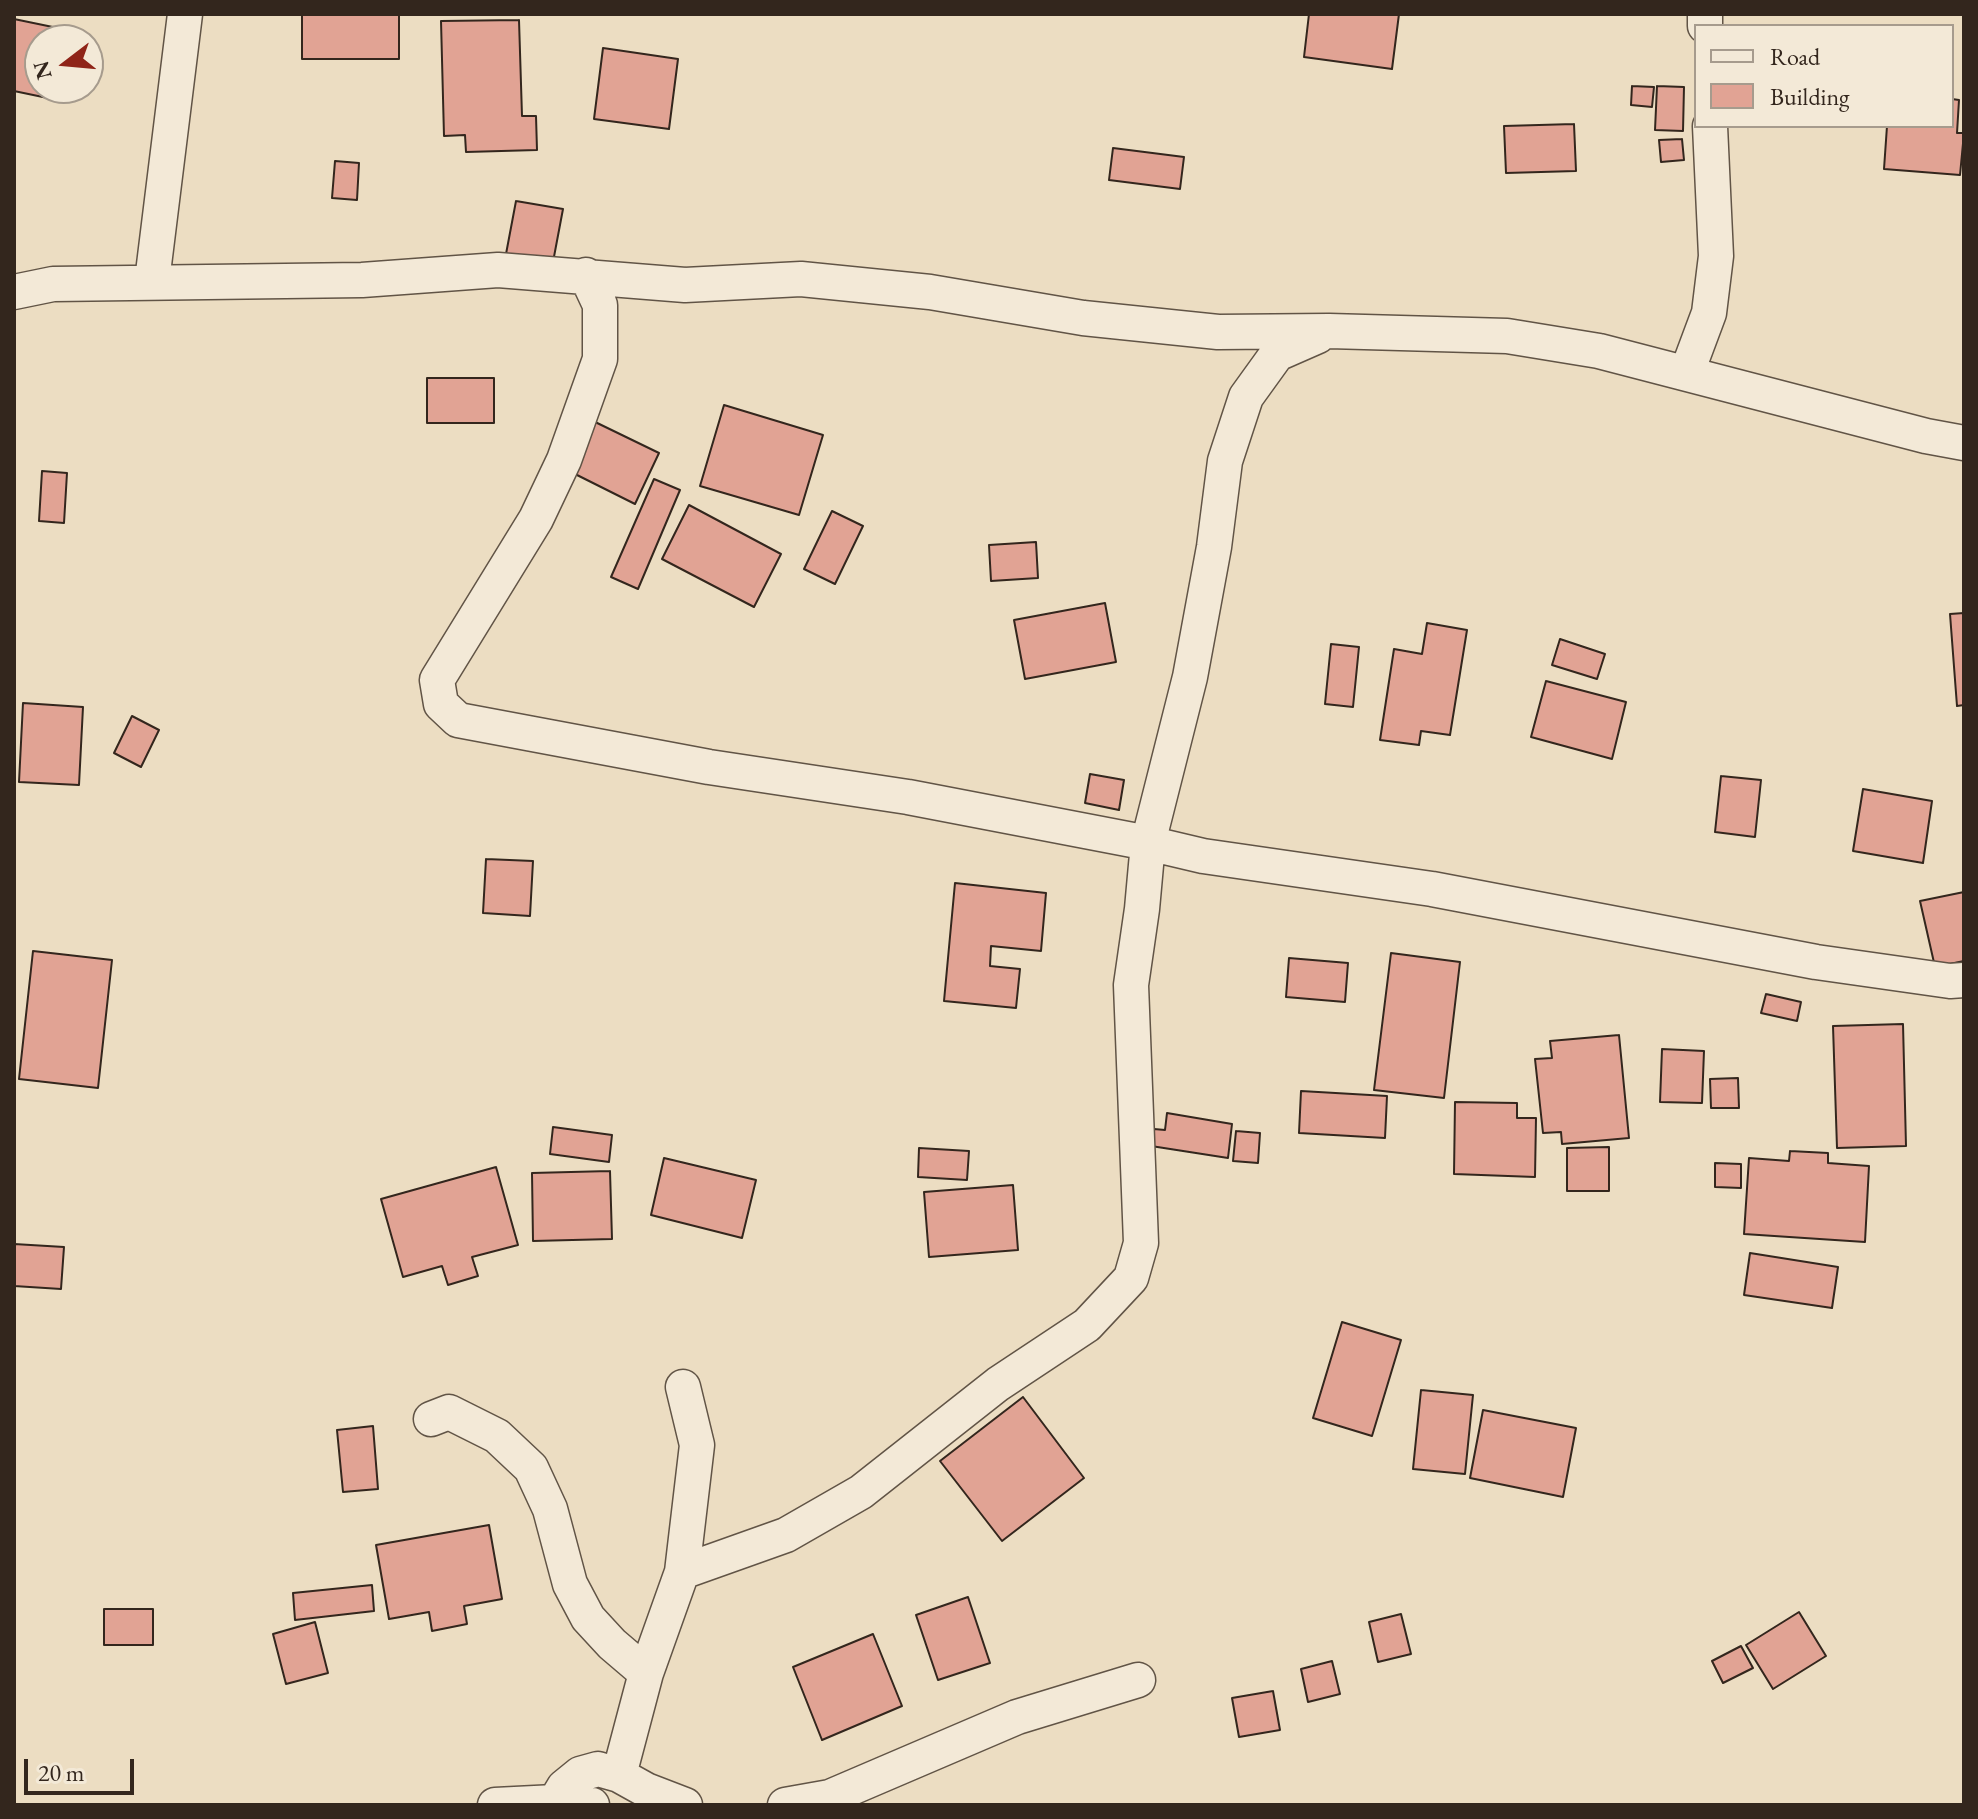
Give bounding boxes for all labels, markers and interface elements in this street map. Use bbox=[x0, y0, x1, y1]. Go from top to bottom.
north arrow bbox=[24, 24, 104, 104]
legend bbox=[1694, 24, 1954, 128]
text: Road bbox=[1770, 41, 1820, 72]
text: N bbox=[26, 58, 59, 83]
text: Building bbox=[1770, 81, 1850, 112]
scale bar bbox=[28, 1743, 138, 1793]
text: 20 m bbox=[38, 1757, 85, 1788]

